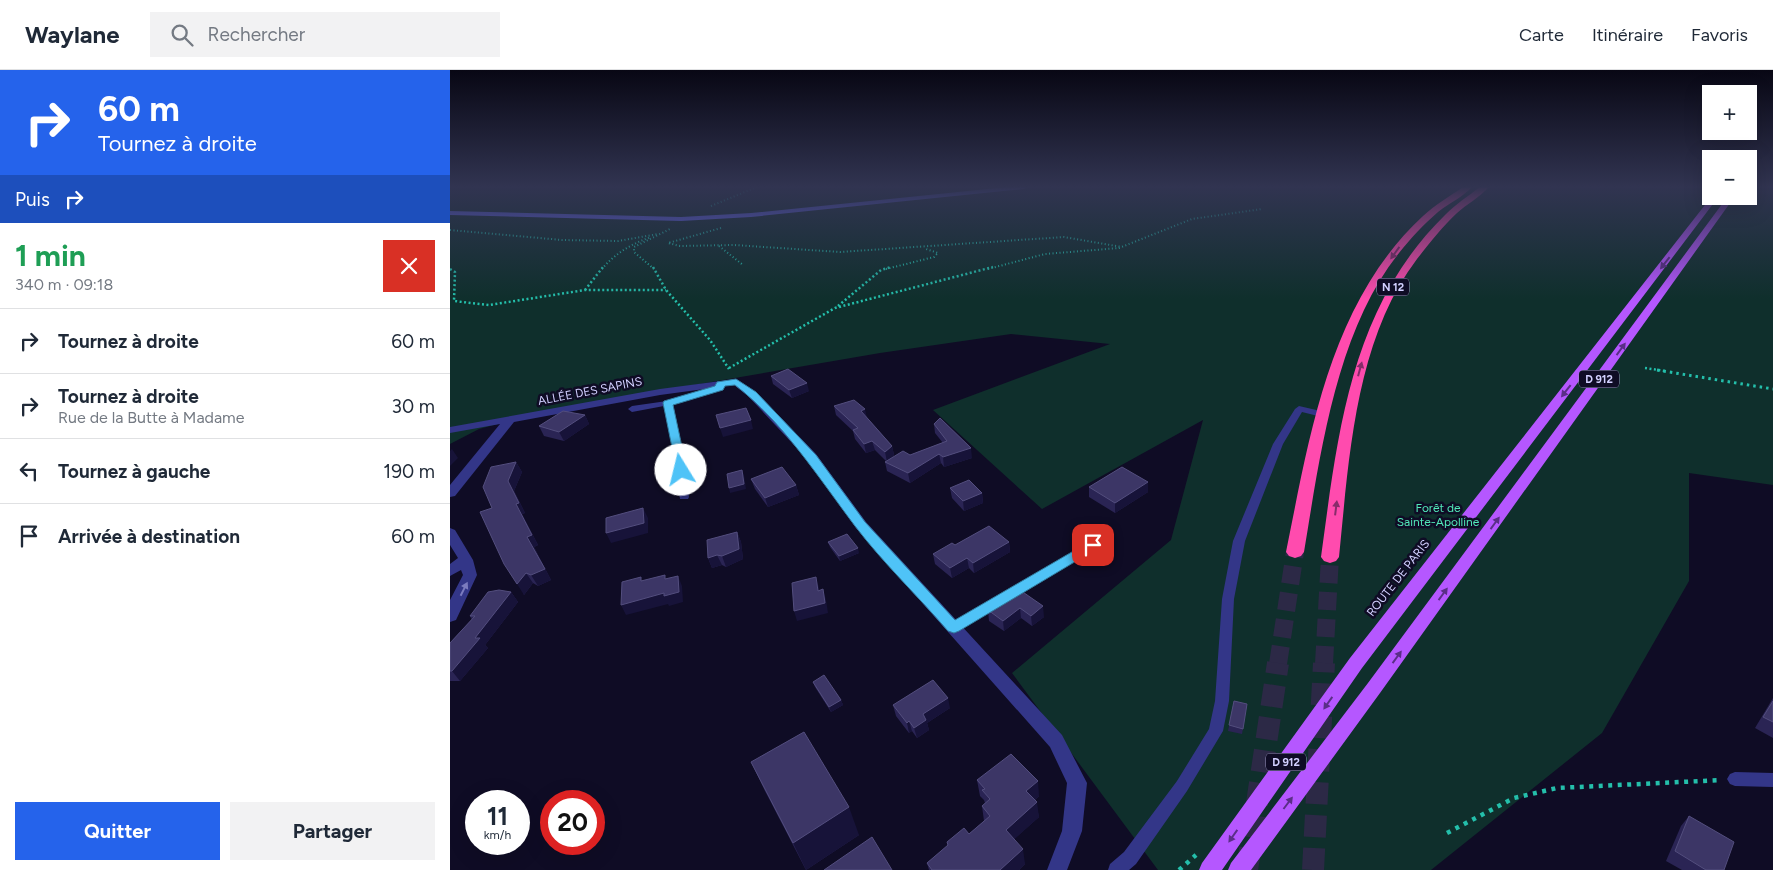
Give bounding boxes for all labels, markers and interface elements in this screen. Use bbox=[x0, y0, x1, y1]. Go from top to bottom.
search box bbox=[150, 12, 500, 57]
text: Waylane bbox=[25, 20, 120, 49]
icon: search bbox=[168, 21, 196, 49]
text: Rechercher bbox=[208, 23, 305, 46]
text: Carte bbox=[1519, 24, 1564, 46]
text: Itinéraire bbox=[1592, 24, 1663, 46]
text: Favoris bbox=[1691, 24, 1748, 46]
map controls bbox=[1702, 85, 1757, 205]
button: + bbox=[1702, 85, 1757, 140]
text: 60 m bbox=[98, 88, 180, 130]
icon: right bbox=[15, 90, 80, 155]
text: Tournez à droite bbox=[98, 130, 257, 157]
button: − bbox=[1702, 150, 1757, 205]
icon: right bbox=[60, 185, 88, 213]
text: Puis bbox=[15, 188, 50, 211]
text: 1 min bbox=[15, 237, 86, 274]
button: close bbox=[383, 240, 435, 292]
one-way arrow bbox=[1390, 246, 1400, 260]
one-way arrow bbox=[1660, 256, 1670, 269]
text: 340 m · 09:18 bbox=[15, 275, 113, 294]
road number: N 12 bbox=[1377, 278, 1409, 296]
icon: right bbox=[15, 327, 43, 355]
text: Tournez à droite bbox=[58, 330, 199, 353]
text: 60 m bbox=[391, 330, 435, 353]
one-way arrow bbox=[1616, 342, 1626, 356]
one-way arrow bbox=[1356, 362, 1364, 377]
road number: D 912 bbox=[1579, 370, 1619, 388]
street label: ALLÉE DES SAPINS bbox=[537, 374, 643, 408]
one-way arrow bbox=[1560, 384, 1571, 397]
text: Tournez à droite bbox=[58, 385, 199, 408]
icon: right bbox=[15, 392, 43, 420]
text: 30 m bbox=[392, 395, 435, 418]
text: Rue de la Butte à Madame bbox=[58, 408, 244, 427]
position arrow bbox=[654, 443, 706, 495]
icon: left bbox=[15, 457, 43, 485]
text: Tournez à gauche bbox=[58, 460, 210, 483]
text: 190 m bbox=[383, 460, 435, 483]
one-way arrow bbox=[1332, 500, 1340, 516]
park label: Forêt de Sainte-Apolline bbox=[1397, 501, 1480, 529]
one-way arrow bbox=[1490, 516, 1500, 530]
icon: arrive bbox=[15, 522, 43, 550]
pin bbox=[1072, 524, 1114, 566]
text: Arrivée à destination bbox=[58, 525, 240, 548]
text: 60 m bbox=[391, 525, 435, 548]
icon: arrive bbox=[1079, 531, 1107, 559]
street label: ROUTE DE PARIS bbox=[1364, 537, 1432, 619]
one-way arrow bbox=[460, 581, 468, 596]
one-way arrow bbox=[1438, 587, 1448, 601]
one-way arrow bbox=[1392, 650, 1402, 664]
one-way arrow bbox=[1322, 696, 1333, 709]
road number: D 912 bbox=[1266, 754, 1306, 770]
speed limit sign: 20 bbox=[540, 790, 605, 855]
one-way arrow bbox=[1283, 796, 1293, 810]
text: 11 bbox=[487, 801, 508, 831]
button: Quitter bbox=[15, 802, 220, 860]
button: Partager bbox=[230, 802, 435, 860]
text: km/h bbox=[484, 828, 511, 842]
one-way arrow bbox=[1229, 829, 1239, 842]

